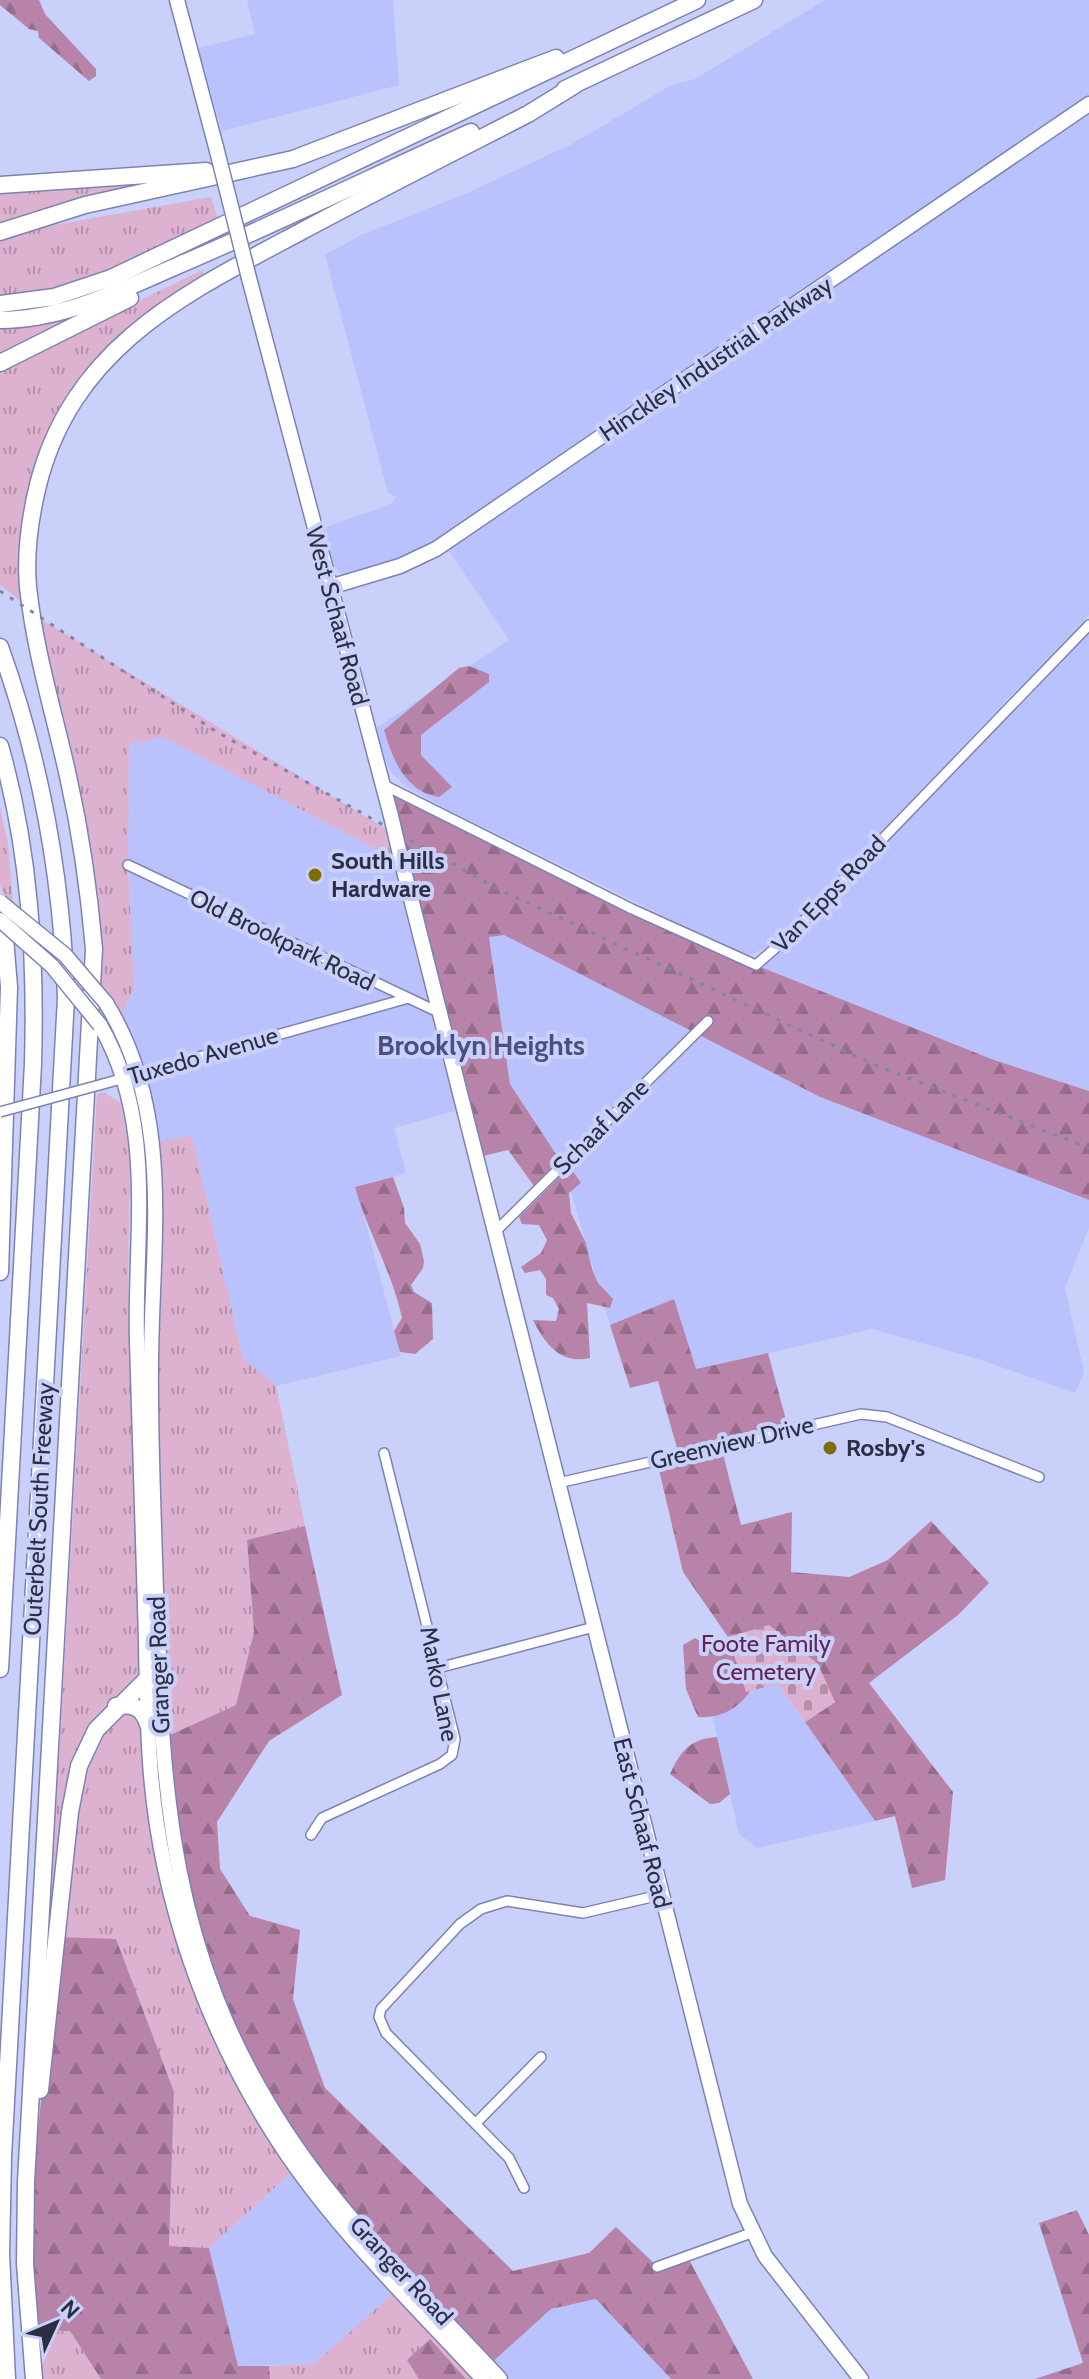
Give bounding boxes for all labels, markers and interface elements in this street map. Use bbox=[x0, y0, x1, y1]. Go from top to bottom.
street label: Hinckley Industrial Parkway bbox=[594, 270, 838, 447]
street label: West Schaaf Road bbox=[300, 523, 375, 708]
street label: Van Epps Road bbox=[766, 829, 892, 958]
place label: South Hills Hardware bbox=[331, 846, 445, 903]
marker: South Hills Hardware bbox=[306, 866, 324, 884]
street label: Old Brookpark Road bbox=[185, 882, 379, 997]
street label: Tuxedo Avenue bbox=[125, 1020, 281, 1091]
district label: Brooklyn Heights bbox=[377, 1028, 585, 1062]
street label: Schaaf Lane bbox=[547, 1073, 655, 1181]
street label: Outerbelt South Freeway bbox=[17, 1382, 60, 1636]
street label: Greenview Drive bbox=[647, 1410, 816, 1475]
place label: Rosby's bbox=[846, 1433, 925, 1462]
marker: Rosby's bbox=[821, 1439, 839, 1457]
street label: Granger Road bbox=[142, 1596, 175, 1734]
street label: Marko Lane bbox=[414, 1624, 465, 1744]
park label: Foote Family Cemetery bbox=[701, 1629, 831, 1686]
street label: East Schaaf Road bbox=[607, 1735, 678, 1911]
street label: Granger Road bbox=[344, 2210, 459, 2331]
north arrow bbox=[16, 2283, 96, 2363]
text: N bbox=[55, 2294, 85, 2324]

